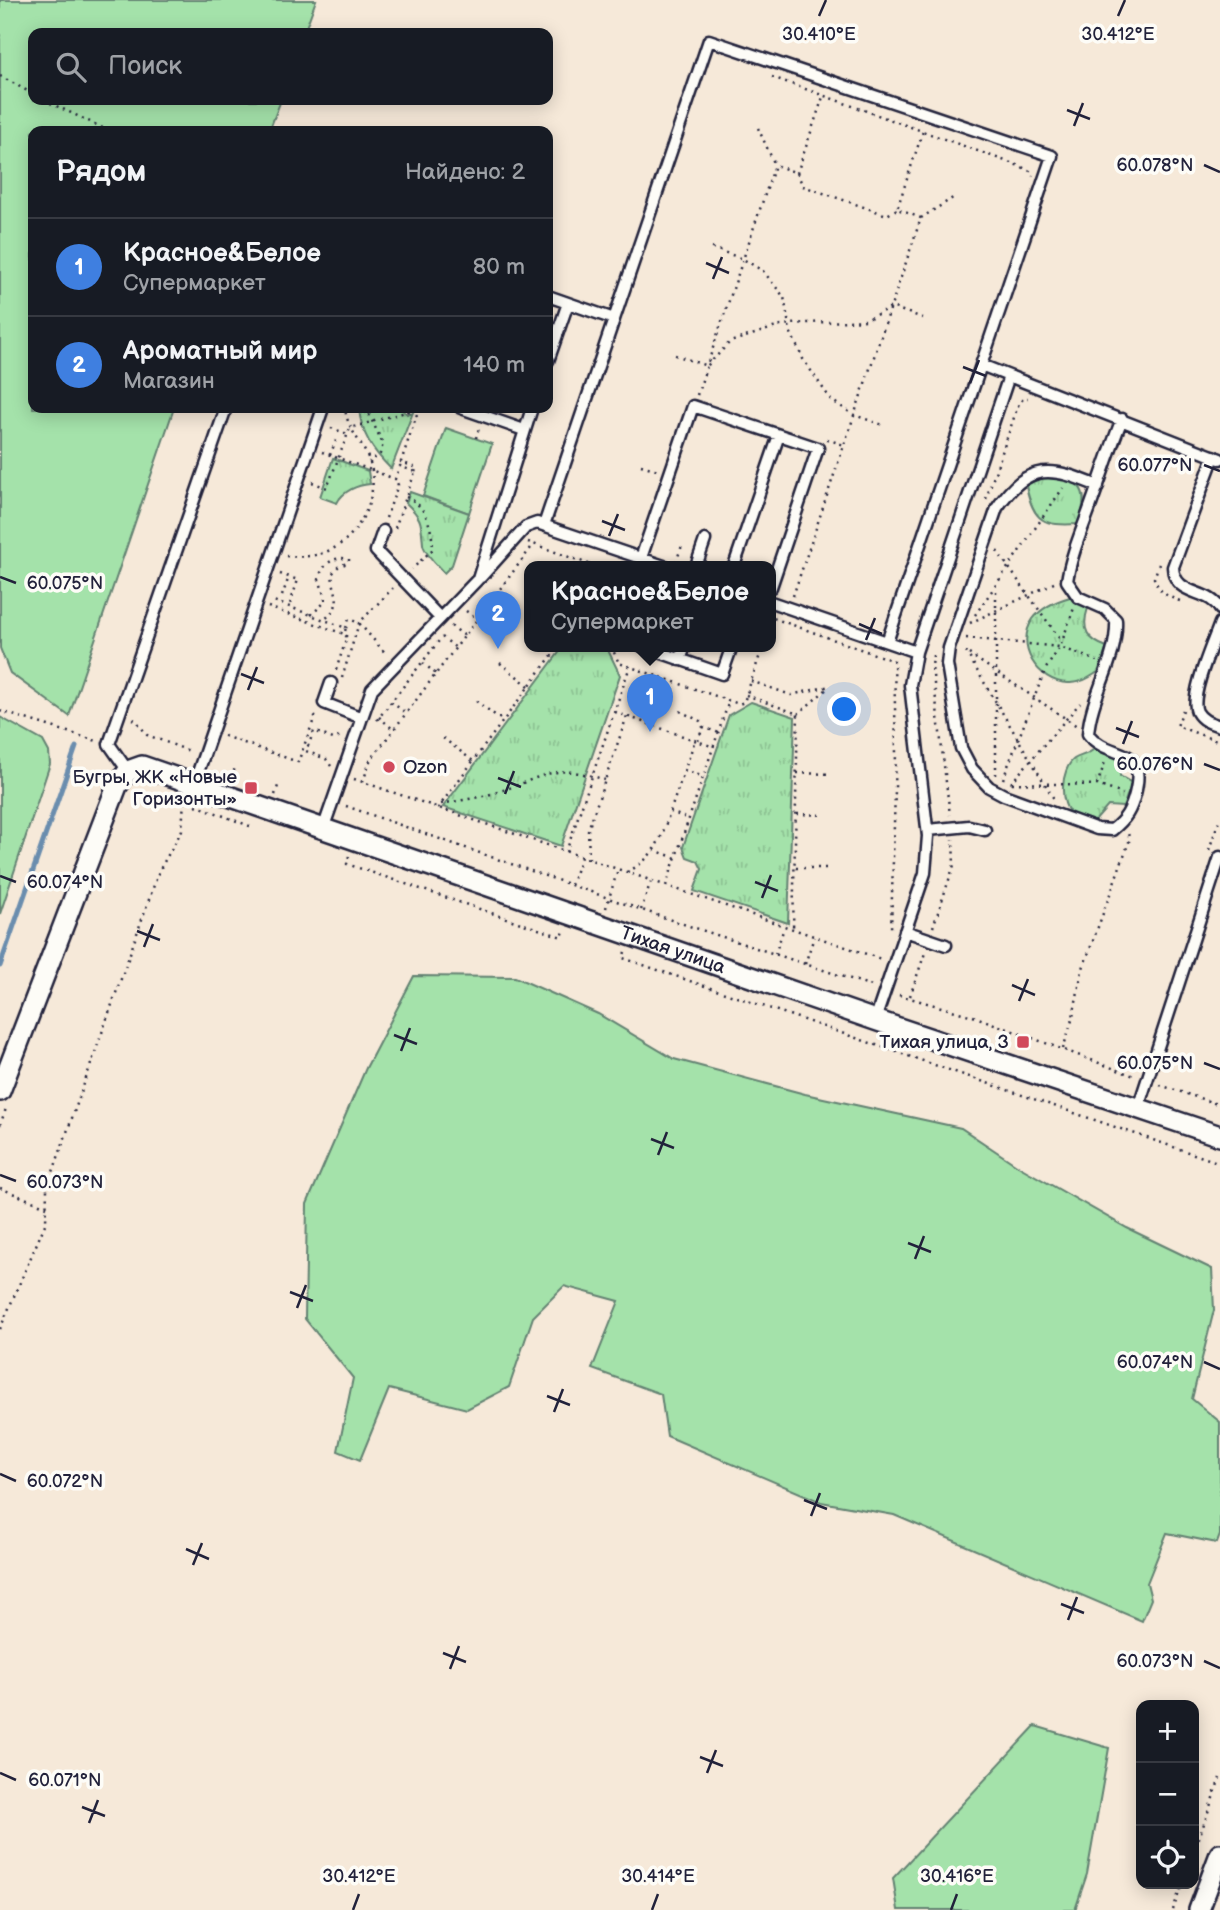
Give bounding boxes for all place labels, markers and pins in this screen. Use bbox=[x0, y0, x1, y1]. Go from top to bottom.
pin: 2 bbox=[475, 591, 521, 649]
pin: 1 bbox=[627, 674, 673, 732]
place label: Ozon bbox=[403, 756, 448, 779]
marker: Ozon bbox=[381, 759, 397, 775]
place label: Бугры, ЖК «Новые Горизонты» bbox=[72, 766, 237, 811]
marker: Бугры, ЖК «Новые Горизонты» bbox=[243, 780, 259, 796]
place label: Тихая улица, 3 bbox=[879, 1031, 1009, 1054]
marker: Тихая улица, 3 bbox=[1015, 1034, 1031, 1050]

